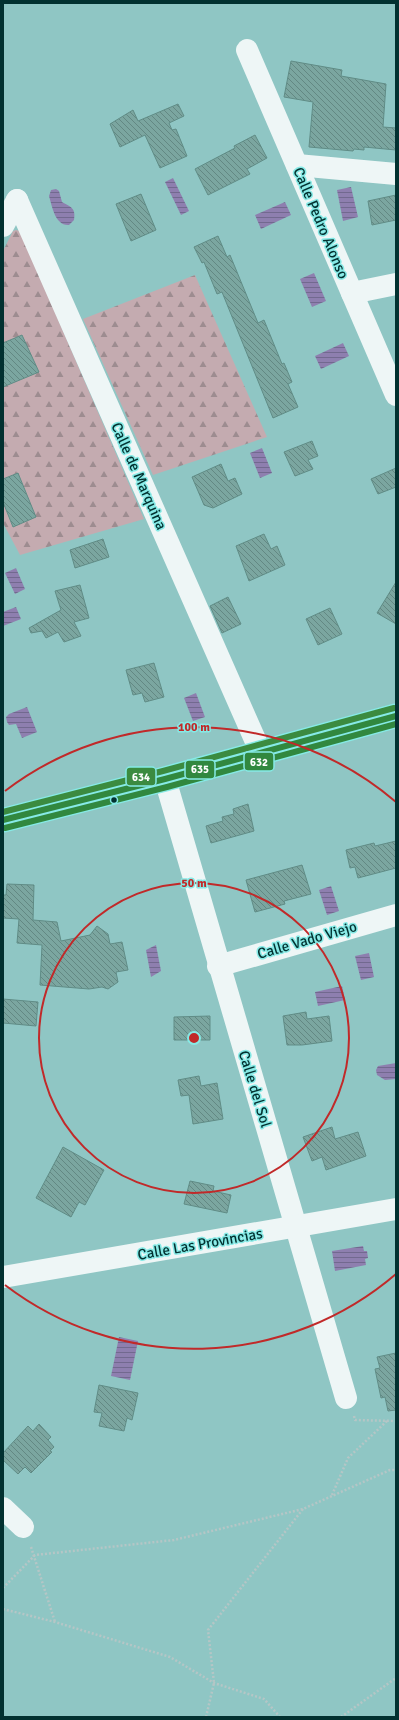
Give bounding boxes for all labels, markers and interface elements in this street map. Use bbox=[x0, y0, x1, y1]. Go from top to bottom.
street label: Calle Pedro Alonso bbox=[289, 165, 353, 282]
street label: Calle de Marquina bbox=[107, 420, 171, 532]
text: 100 m bbox=[178, 720, 210, 735]
line badge: 632 bbox=[244, 752, 274, 771]
text: 632 bbox=[250, 756, 268, 769]
line badge: 635 bbox=[185, 760, 215, 779]
text: 635 bbox=[191, 763, 209, 776]
line badge: 634 bbox=[126, 767, 156, 786]
text: 634 bbox=[132, 771, 150, 784]
unlabelled marker bbox=[109, 795, 119, 805]
text: 50 m bbox=[181, 876, 207, 891]
street label: Calle Vado Viejo bbox=[255, 917, 359, 963]
centre of rings bbox=[187, 1031, 201, 1045]
street label: Calle del Sol bbox=[235, 1048, 275, 1130]
street label: Calle Las Provincias bbox=[136, 1224, 264, 1264]

